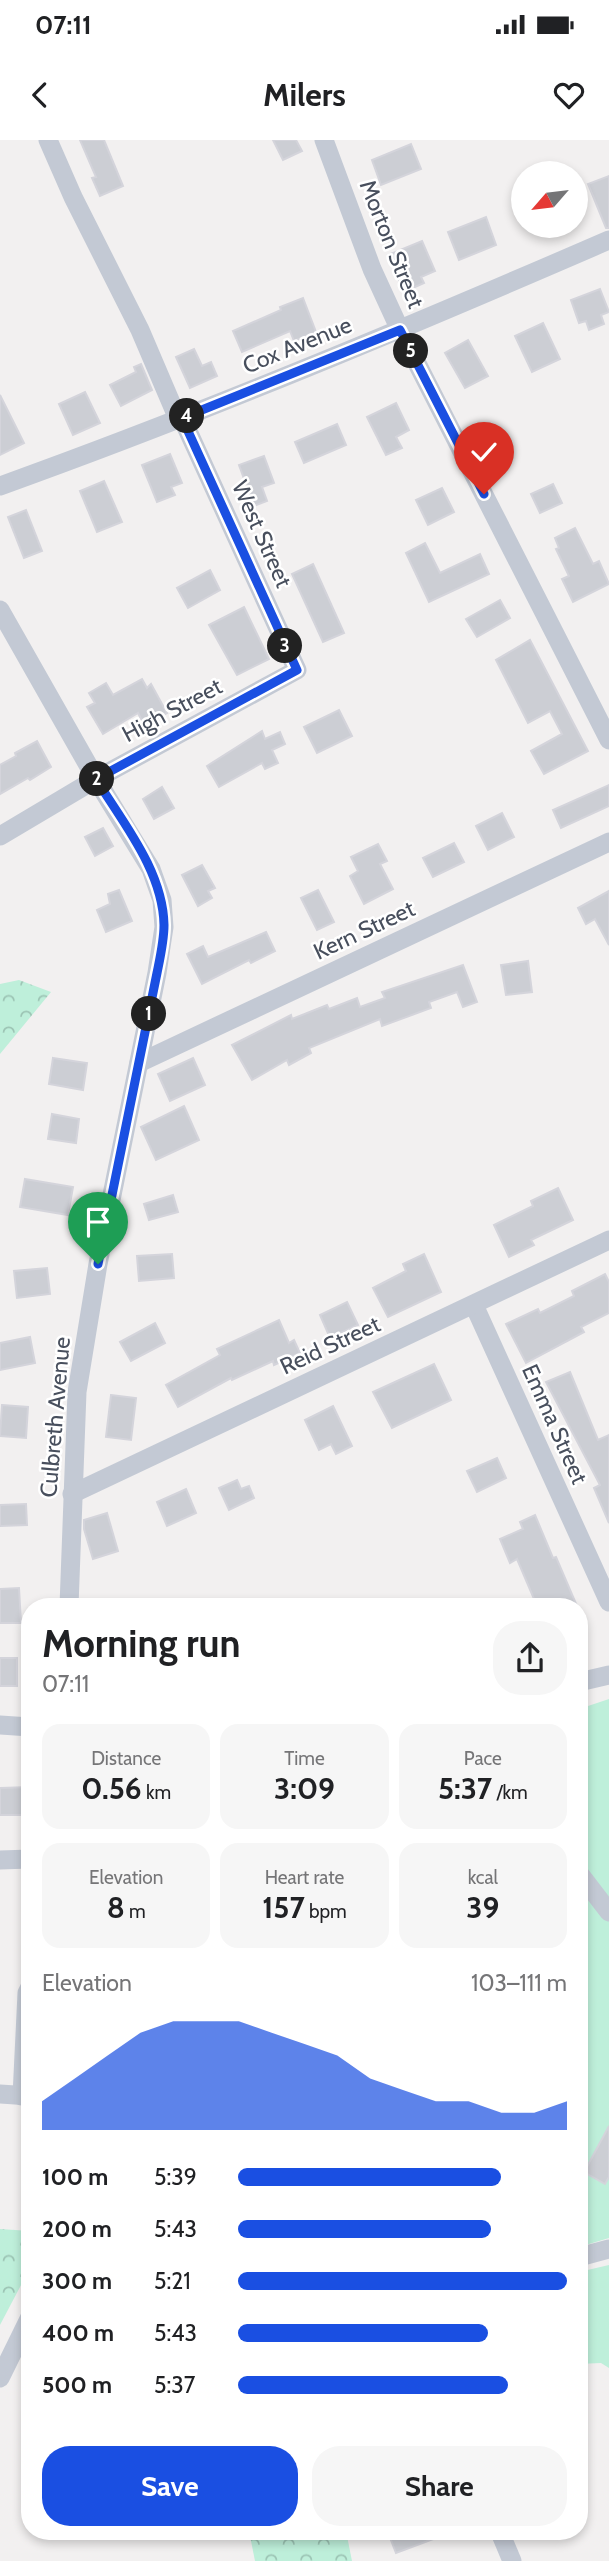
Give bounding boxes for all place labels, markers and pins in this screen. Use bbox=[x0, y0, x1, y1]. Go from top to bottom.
pin: 5 bbox=[394, 334, 428, 368]
pin: 4 bbox=[170, 398, 204, 434]
pin bbox=[454, 422, 514, 494]
pin: 3 bbox=[268, 629, 302, 664]
pin: 2 bbox=[80, 762, 114, 796]
pin: 1 bbox=[132, 996, 166, 1032]
pin bbox=[68, 1192, 128, 1264]

